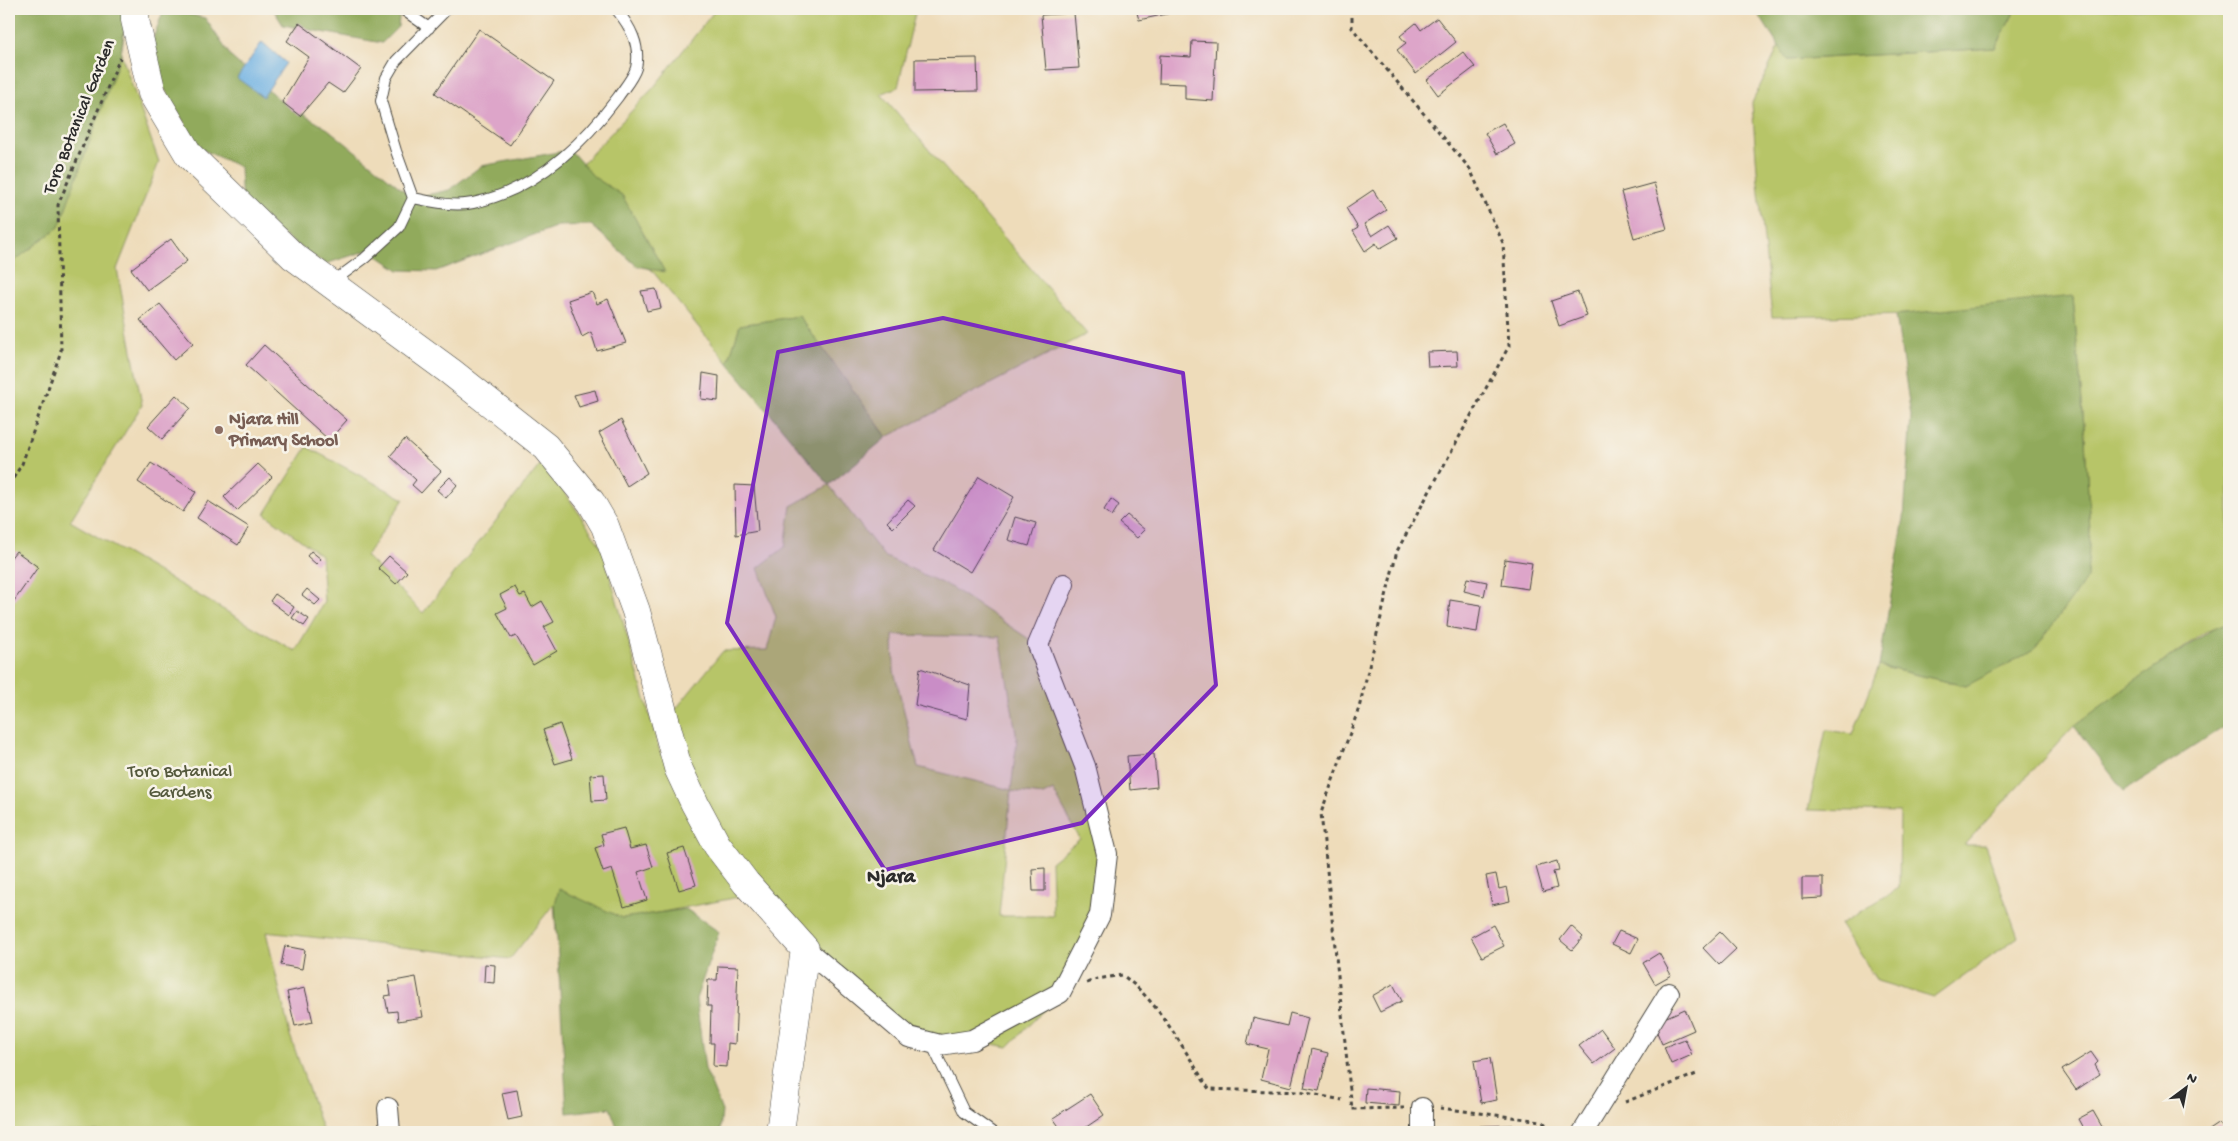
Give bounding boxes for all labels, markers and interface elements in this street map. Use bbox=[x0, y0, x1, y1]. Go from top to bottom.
street label: Toro Botanical Garden bbox=[39, 36, 121, 198]
place label: Njara Hill Primary School bbox=[228, 410, 338, 452]
marker: Njara Hill Primary School bbox=[213, 424, 225, 436]
park label: Toro Botanical Gardens bbox=[127, 762, 232, 804]
district label: Njara bbox=[867, 867, 916, 890]
north arrow bbox=[2160, 1064, 2210, 1114]
text: N bbox=[2183, 1069, 2200, 1089]

